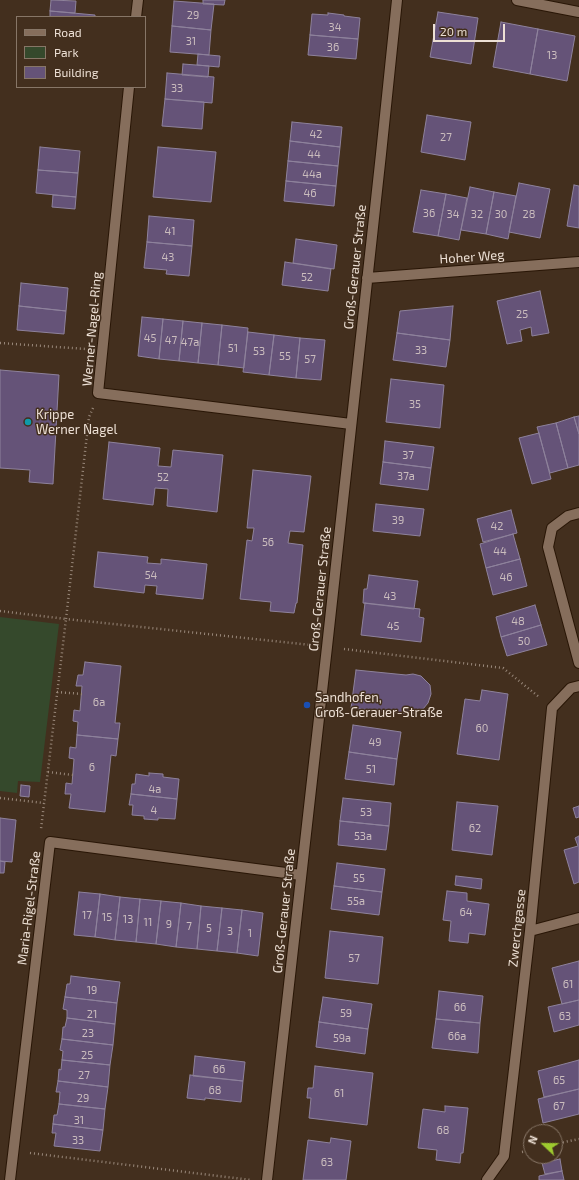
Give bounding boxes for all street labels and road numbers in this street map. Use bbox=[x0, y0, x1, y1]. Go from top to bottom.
street label: Groß-Gerauer Straße bbox=[341, 204, 369, 330]
street label: Hoher Weg bbox=[439, 247, 505, 267]
street label: Werner-Nagel-Ring bbox=[79, 271, 105, 387]
street label: Groß-Gerauer Straße bbox=[306, 526, 334, 652]
street label: Groß-Gerauer Straße bbox=[270, 848, 298, 974]
street label: Maria-Rigel-Straße bbox=[14, 850, 44, 966]
street label: Zwerchgasse bbox=[505, 888, 529, 968]

